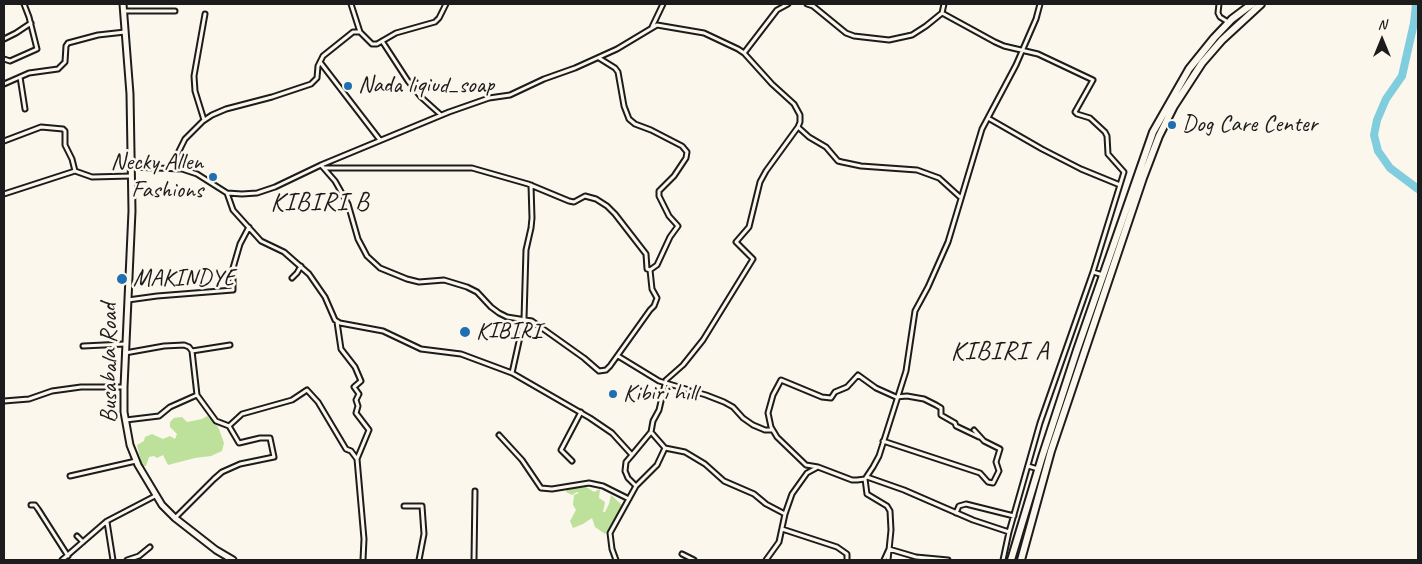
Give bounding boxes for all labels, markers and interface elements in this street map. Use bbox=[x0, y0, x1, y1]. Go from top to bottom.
north arrow bbox=[1357, 15, 1407, 65]
text: N bbox=[1378, 16, 1386, 33]
place label: Nada liqiud_soap bbox=[358, 72, 494, 100]
marker: Nada liqiud_soap bbox=[342, 80, 354, 92]
place label: Dog Care Center bbox=[1182, 111, 1317, 139]
marker: Dog Care Center bbox=[1166, 119, 1178, 131]
place label: Necky Allen Fashions bbox=[111, 149, 203, 205]
marker: Necky Allen Fashions bbox=[207, 171, 219, 183]
district label: KIBIRI B bbox=[270, 187, 370, 219]
place label: MAKINDYE bbox=[133, 265, 235, 293]
marker: MAKINDYE bbox=[115, 272, 129, 286]
street label: Busabala Road bbox=[96, 303, 124, 423]
place label: KIBIRI bbox=[476, 318, 541, 346]
marker: KIBIRI bbox=[458, 325, 472, 339]
district label: KIBIRI A bbox=[950, 336, 1050, 368]
place label: Kibiri hill bbox=[623, 380, 697, 408]
marker: Kibiri hill bbox=[607, 388, 619, 400]

